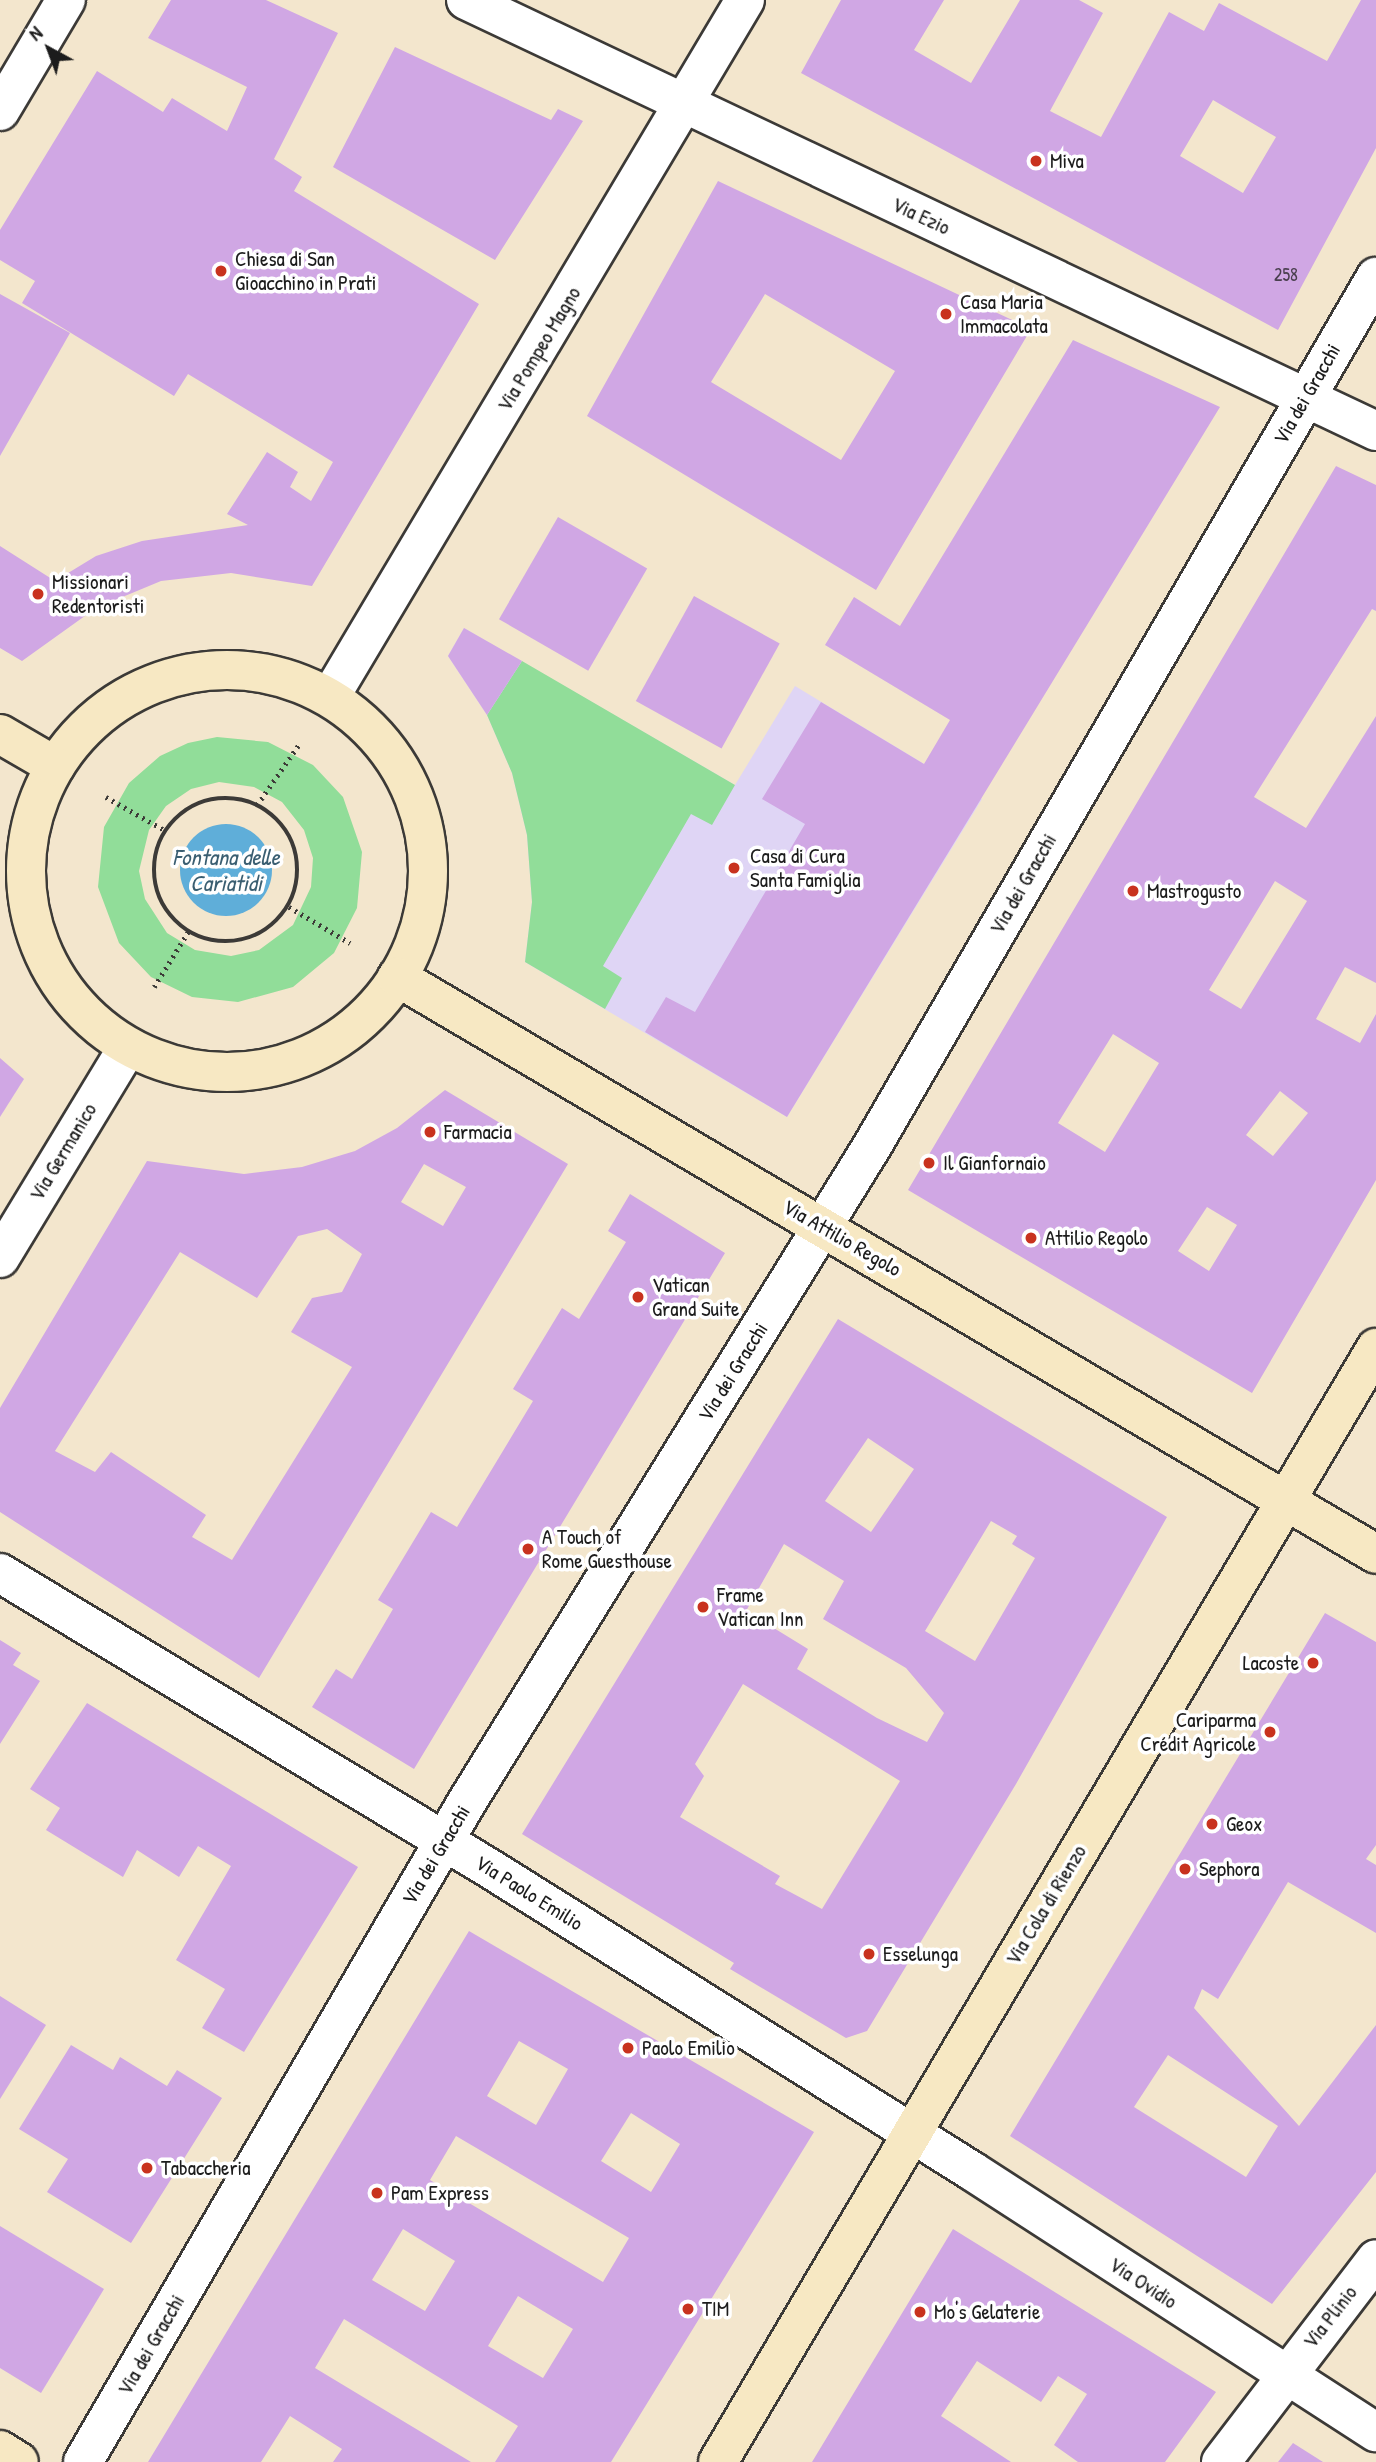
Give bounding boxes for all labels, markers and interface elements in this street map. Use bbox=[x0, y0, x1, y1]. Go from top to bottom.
north arrow bbox=[14, 14, 84, 84]
text: N bbox=[23, 20, 48, 46]
place label: Miva bbox=[1050, 148, 1084, 174]
marker: Miva bbox=[1028, 153, 1044, 169]
street label: Via Ezio bbox=[888, 192, 954, 240]
place label: Chiesa di San Gioacchino in Prati bbox=[235, 246, 376, 296]
marker: Chiesa di San Gioacchino in Prati bbox=[213, 263, 229, 279]
house number: 258 bbox=[1274, 264, 1298, 286]
street label: Via Pompeo Magno bbox=[492, 282, 586, 416]
place label: Casa Maria Immacolata bbox=[960, 289, 1048, 339]
marker: Casa Maria Immacolata bbox=[938, 306, 954, 322]
street label: Via dei Gracchi bbox=[1268, 339, 1346, 449]
place label: Missionari Redentoristi bbox=[52, 569, 144, 619]
marker: Missionari Redentoristi bbox=[30, 586, 46, 602]
street label: Via dei Gracchi bbox=[984, 829, 1062, 939]
water label: Fontana delle Cariatidi bbox=[172, 843, 280, 897]
place label: Casa di Cura Santa Famiglia bbox=[750, 843, 861, 893]
marker: Casa di Cura Santa Famiglia bbox=[724, 858, 744, 878]
place label: Mastrogusto bbox=[1147, 878, 1241, 904]
marker: Mastrogusto bbox=[1125, 883, 1141, 899]
street label: Via Germanico bbox=[24, 1099, 102, 1205]
place label: Farmacia bbox=[444, 1119, 512, 1145]
marker: Farmacia bbox=[422, 1124, 438, 1140]
place label: Il Gianfornaio bbox=[943, 1150, 1046, 1176]
marker: Il Gianfornaio bbox=[921, 1155, 937, 1171]
street label: Via Attilio Regolo bbox=[778, 1194, 906, 1282]
place label: Attilio Regolo bbox=[1045, 1225, 1148, 1251]
marker: Attilio Regolo bbox=[1023, 1230, 1039, 1246]
place label: Vatican Grand Suite bbox=[652, 1272, 739, 1322]
marker: Vatican Grand Suite bbox=[630, 1289, 646, 1305]
street label: Via dei Gracchi bbox=[693, 1318, 773, 1426]
place label: A Touch of Rome Guesthouse bbox=[542, 1524, 672, 1574]
marker: A Touch of Rome Guesthouse bbox=[520, 1541, 536, 1557]
place label: Frame Vatican Inn bbox=[717, 1582, 804, 1632]
marker: Frame Vatican Inn bbox=[695, 1599, 711, 1615]
place label: Lacoste bbox=[1243, 1650, 1299, 1676]
marker: Lacoste bbox=[1305, 1655, 1321, 1671]
place label: Cariparma Crédit Agricole bbox=[1140, 1707, 1256, 1757]
marker: Cariparma Crédit Agricole bbox=[1262, 1724, 1278, 1740]
street label: Via dei Gracchi bbox=[396, 1801, 476, 1909]
place label: Geox bbox=[1226, 1811, 1262, 1837]
marker: Geox bbox=[1204, 1816, 1220, 1832]
street label: Via Cola di Rienzo bbox=[1000, 1840, 1092, 1970]
street label: Via Paolo Emilio bbox=[470, 1850, 588, 1936]
place label: Sephora bbox=[1199, 1856, 1260, 1882]
marker: Sephora bbox=[1177, 1861, 1193, 1877]
place label: Esselunga bbox=[883, 1941, 958, 1967]
marker: Esselunga bbox=[861, 1946, 877, 1962]
place label: Paolo Emilio bbox=[642, 2035, 735, 2061]
marker: Paolo Emilio bbox=[620, 2040, 636, 2056]
place label: Tabaccheria bbox=[161, 2155, 250, 2181]
marker: Tabaccheria bbox=[139, 2160, 155, 2176]
place label: Pam Express bbox=[391, 2180, 489, 2206]
marker: Pam Express bbox=[369, 2185, 385, 2201]
street label: Via Ovidio bbox=[1104, 2252, 1182, 2314]
street label: Via Plinio bbox=[1298, 2281, 1362, 2353]
street label: Via dei Gracchi bbox=[112, 2290, 190, 2400]
place label: TIM bbox=[702, 2296, 729, 2322]
place label: Mo's Gelaterie bbox=[934, 2299, 1040, 2325]
marker: TIM bbox=[680, 2301, 696, 2317]
marker: Mo's Gelaterie bbox=[912, 2304, 928, 2320]

